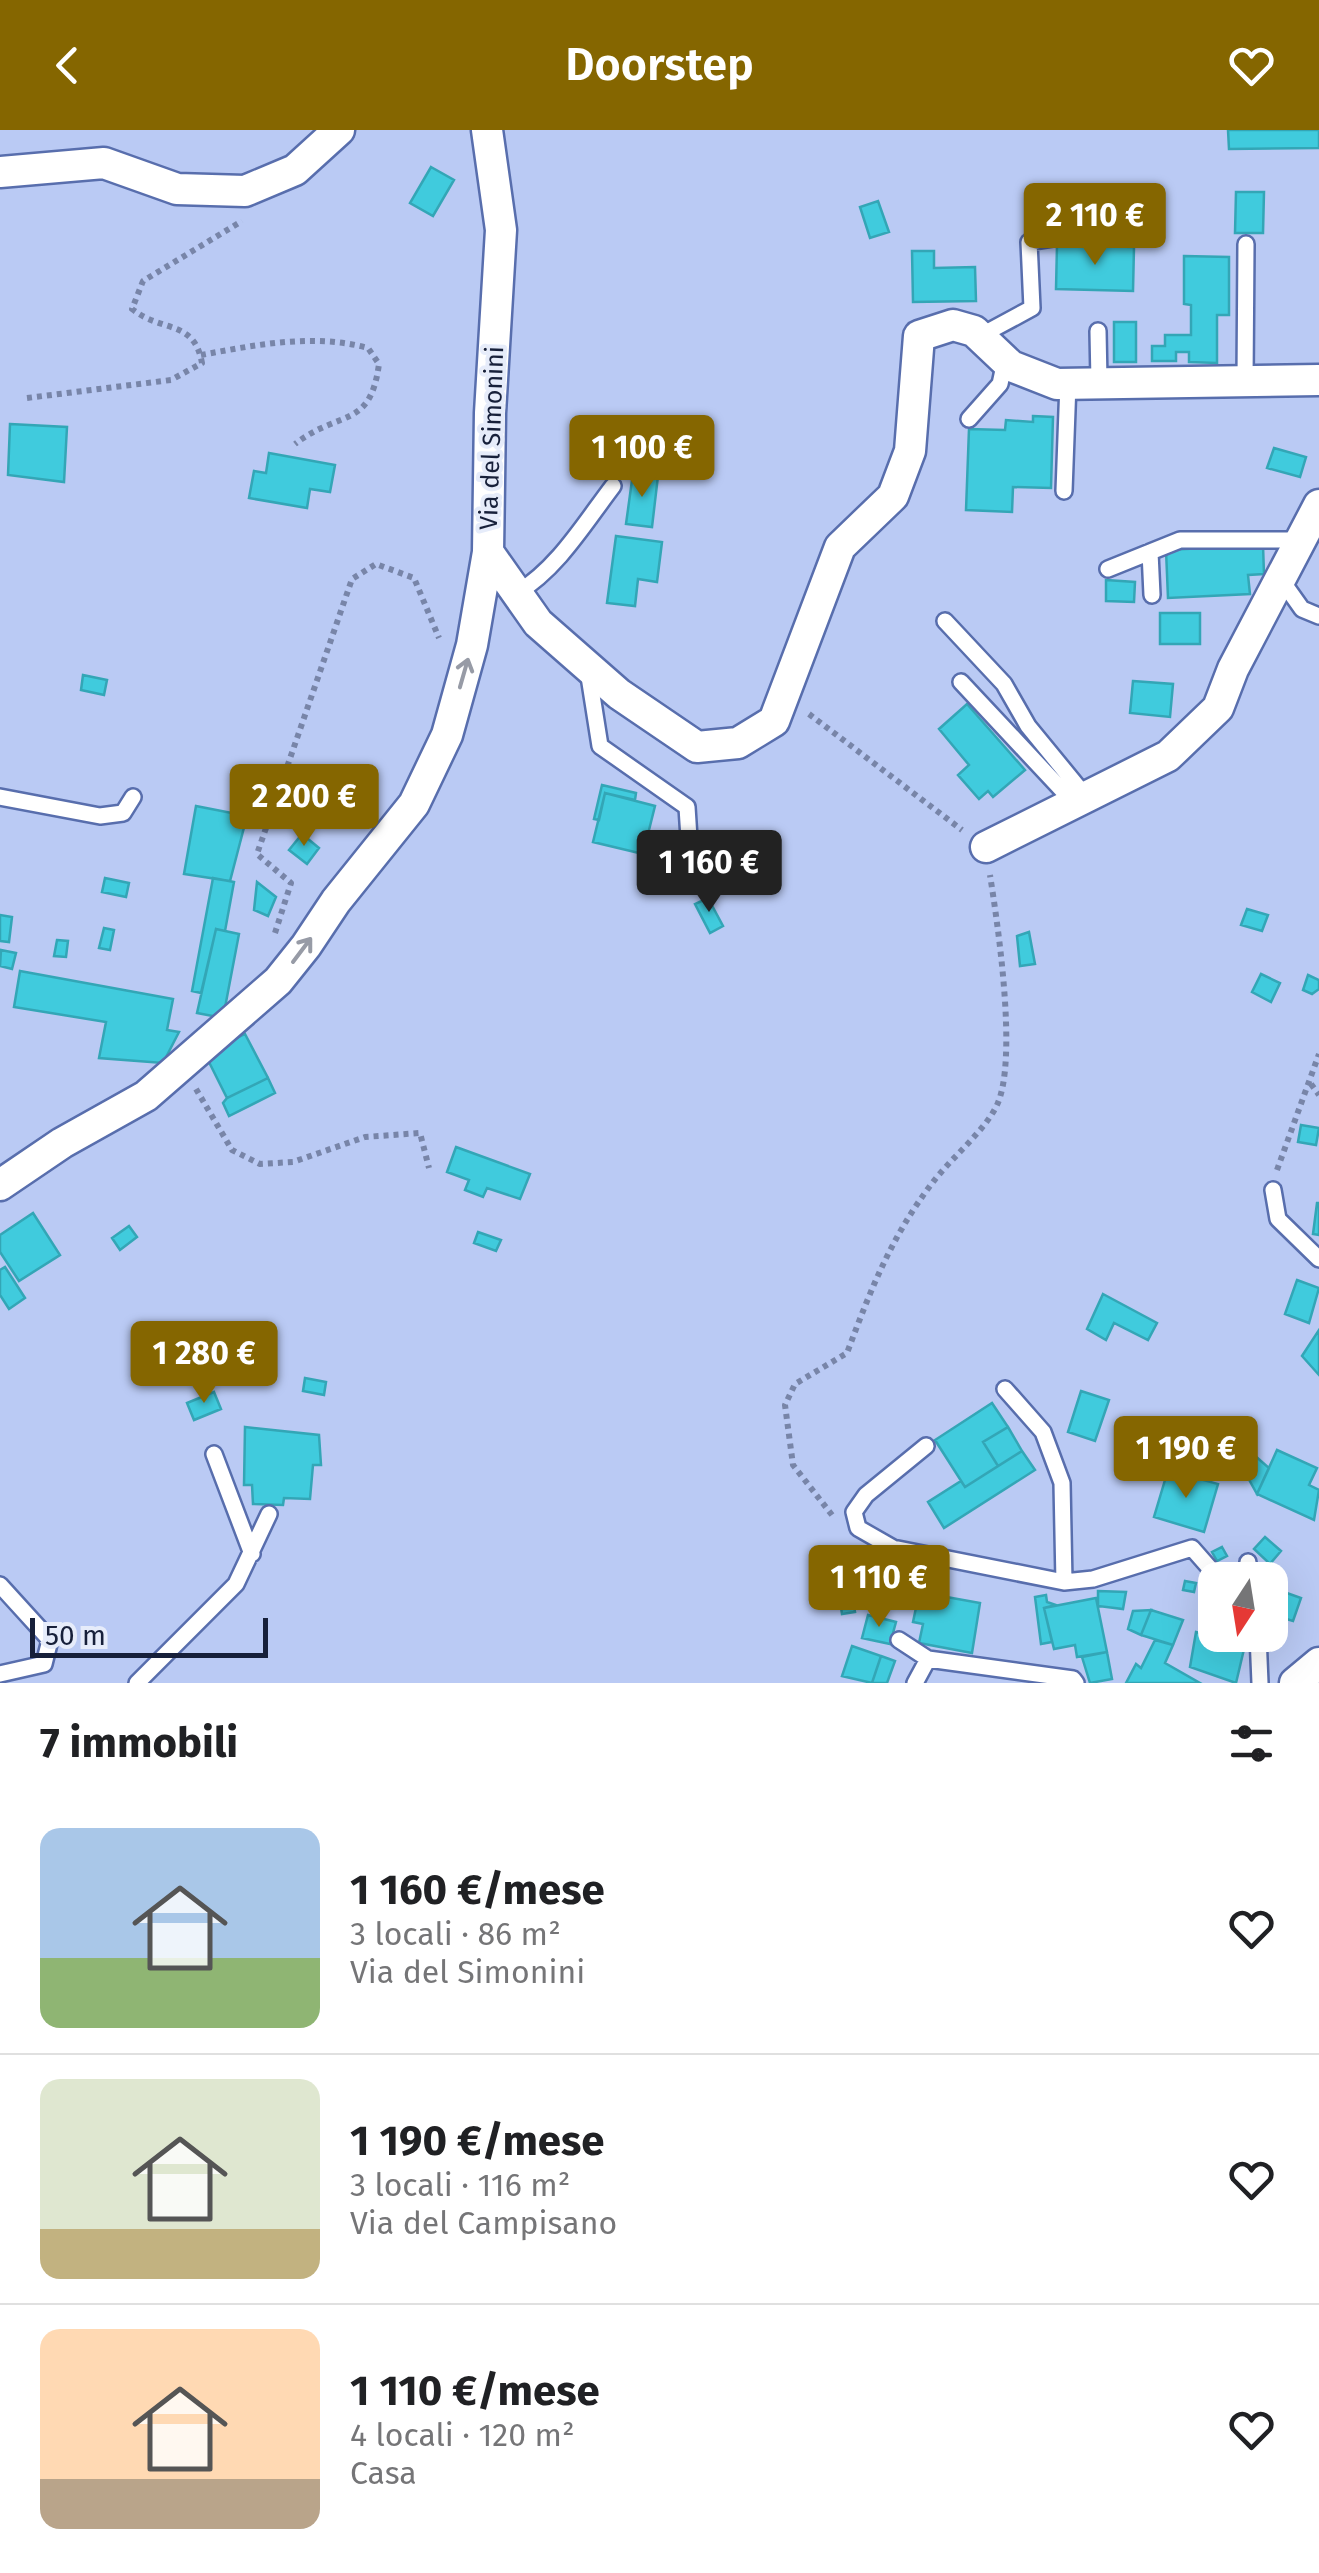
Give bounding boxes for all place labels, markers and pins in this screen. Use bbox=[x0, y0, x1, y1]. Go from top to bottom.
pin: 2 110 € bbox=[1003, 183, 1187, 268]
pin: 1 100 € bbox=[550, 415, 734, 500]
pin: 2 200 € bbox=[212, 764, 396, 849]
pin: 1 160 € bbox=[617, 830, 801, 915]
pin: 1 280 € bbox=[112, 1321, 296, 1406]
pin: 1 190 € bbox=[1094, 1416, 1278, 1501]
pin: 1 110 € bbox=[787, 1545, 971, 1630]

